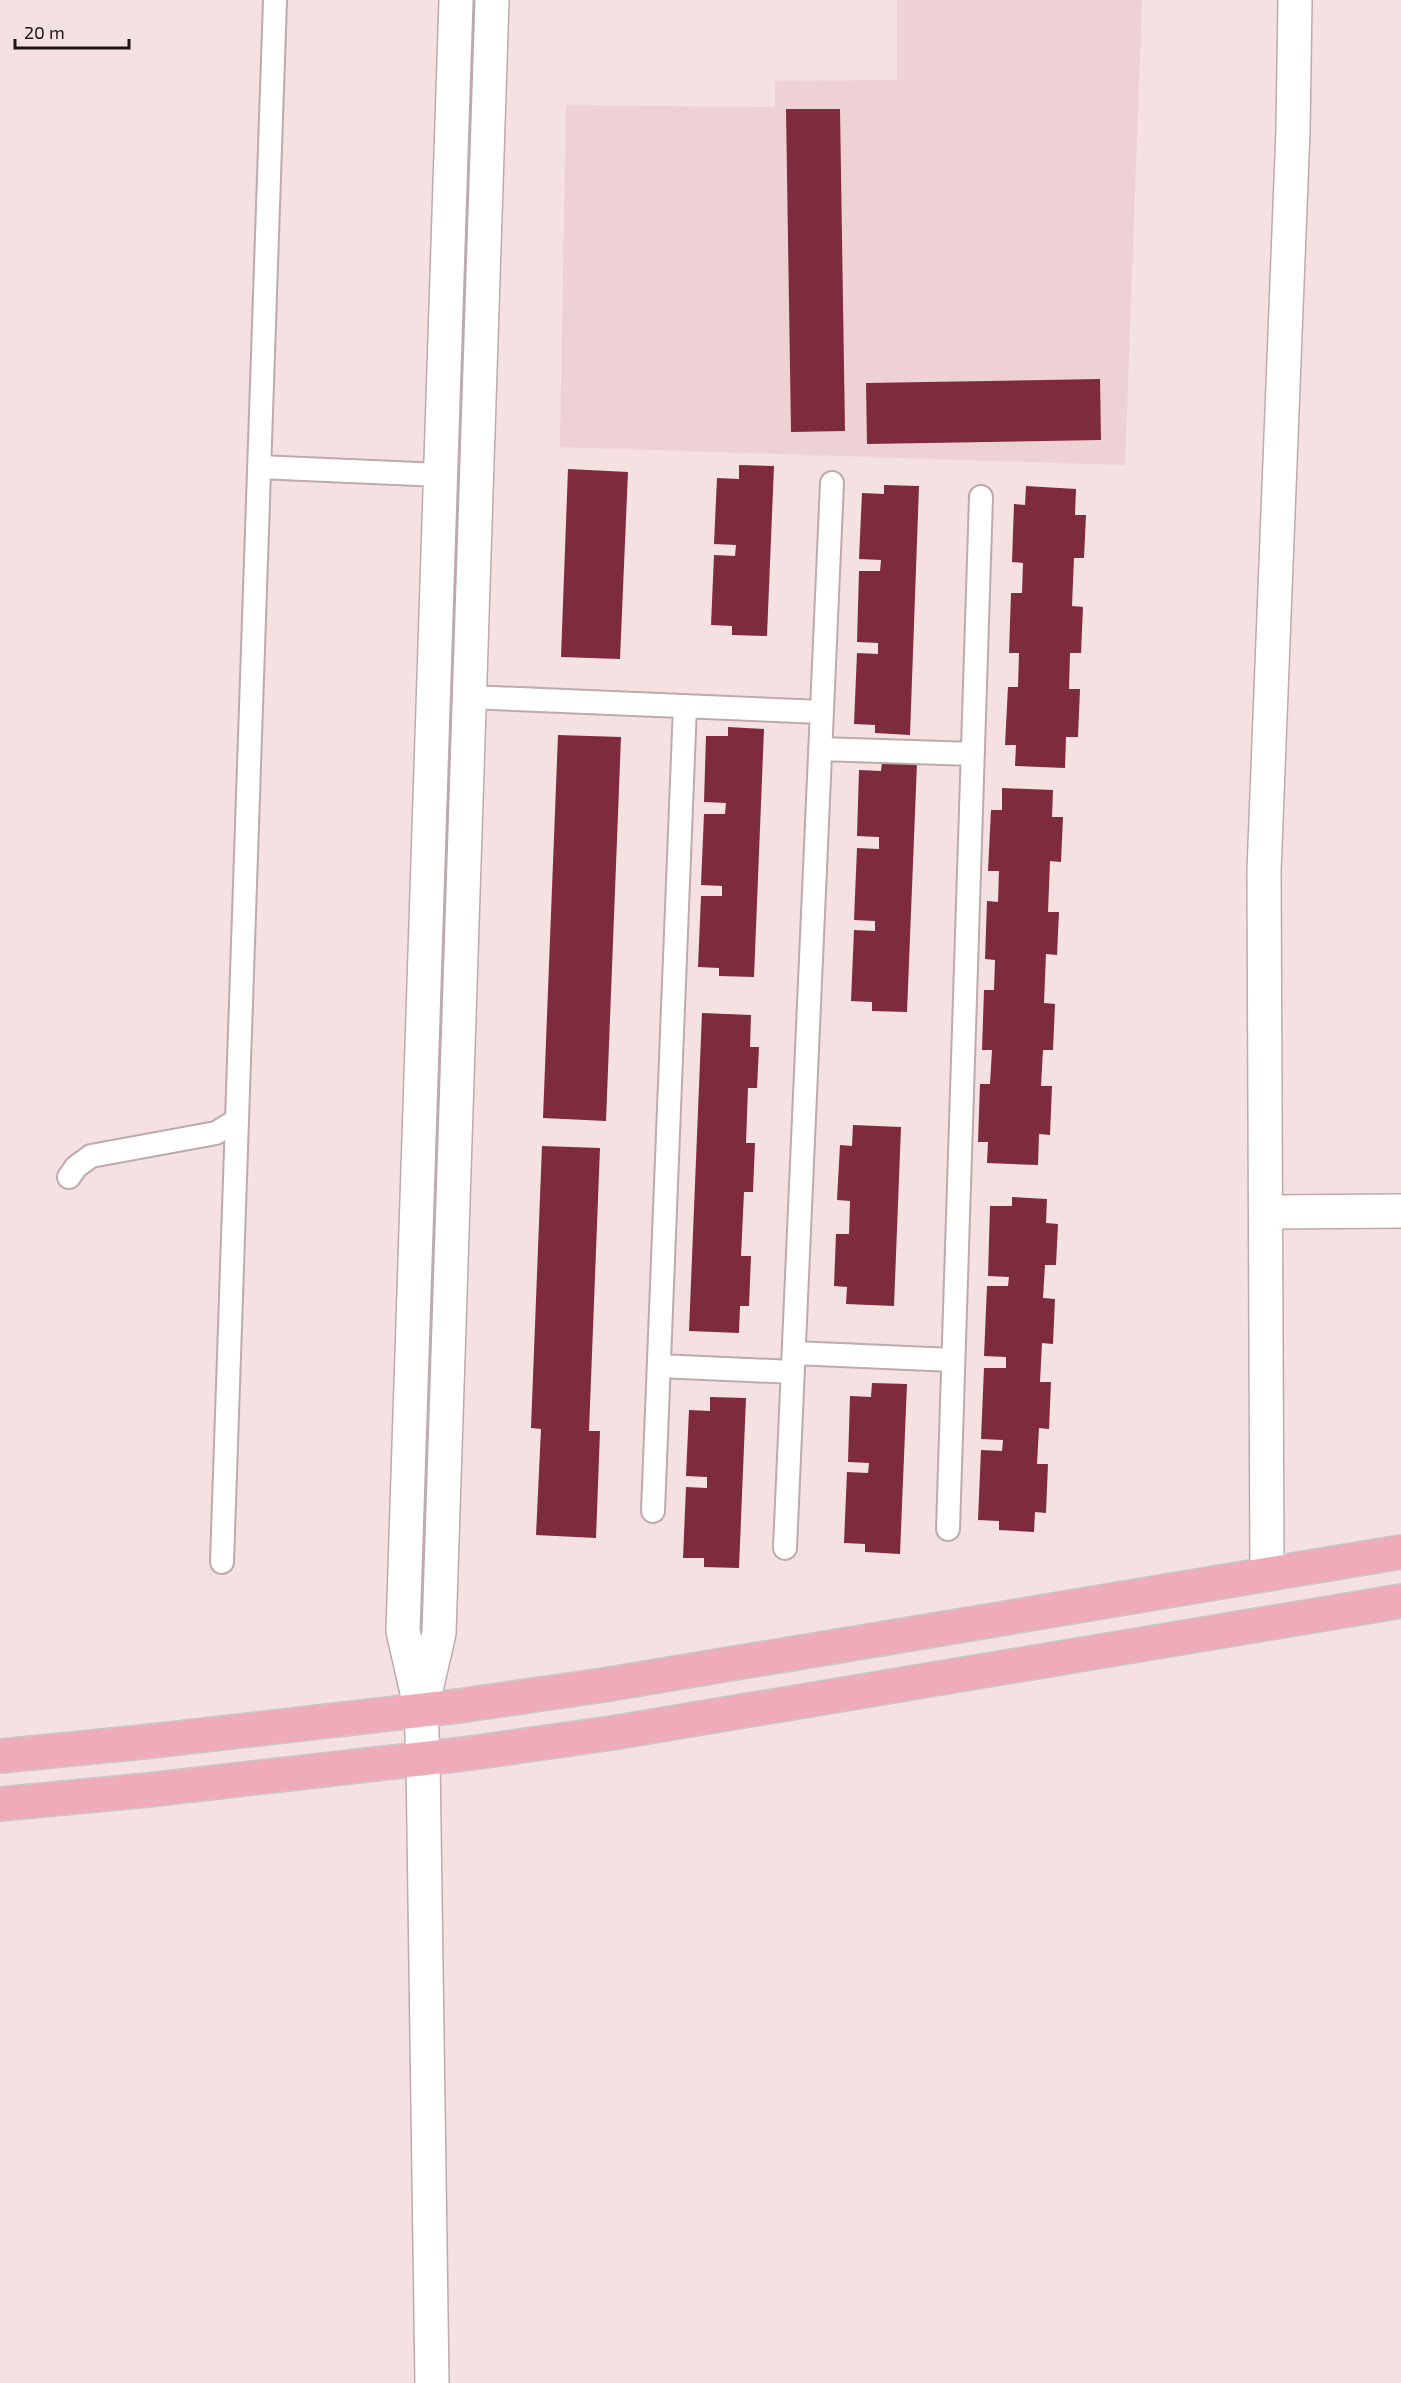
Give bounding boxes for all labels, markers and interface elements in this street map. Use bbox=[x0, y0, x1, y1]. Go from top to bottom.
scale bar bbox=[15, 12, 129, 50]
text: 20 m bbox=[24, 21, 65, 43]

